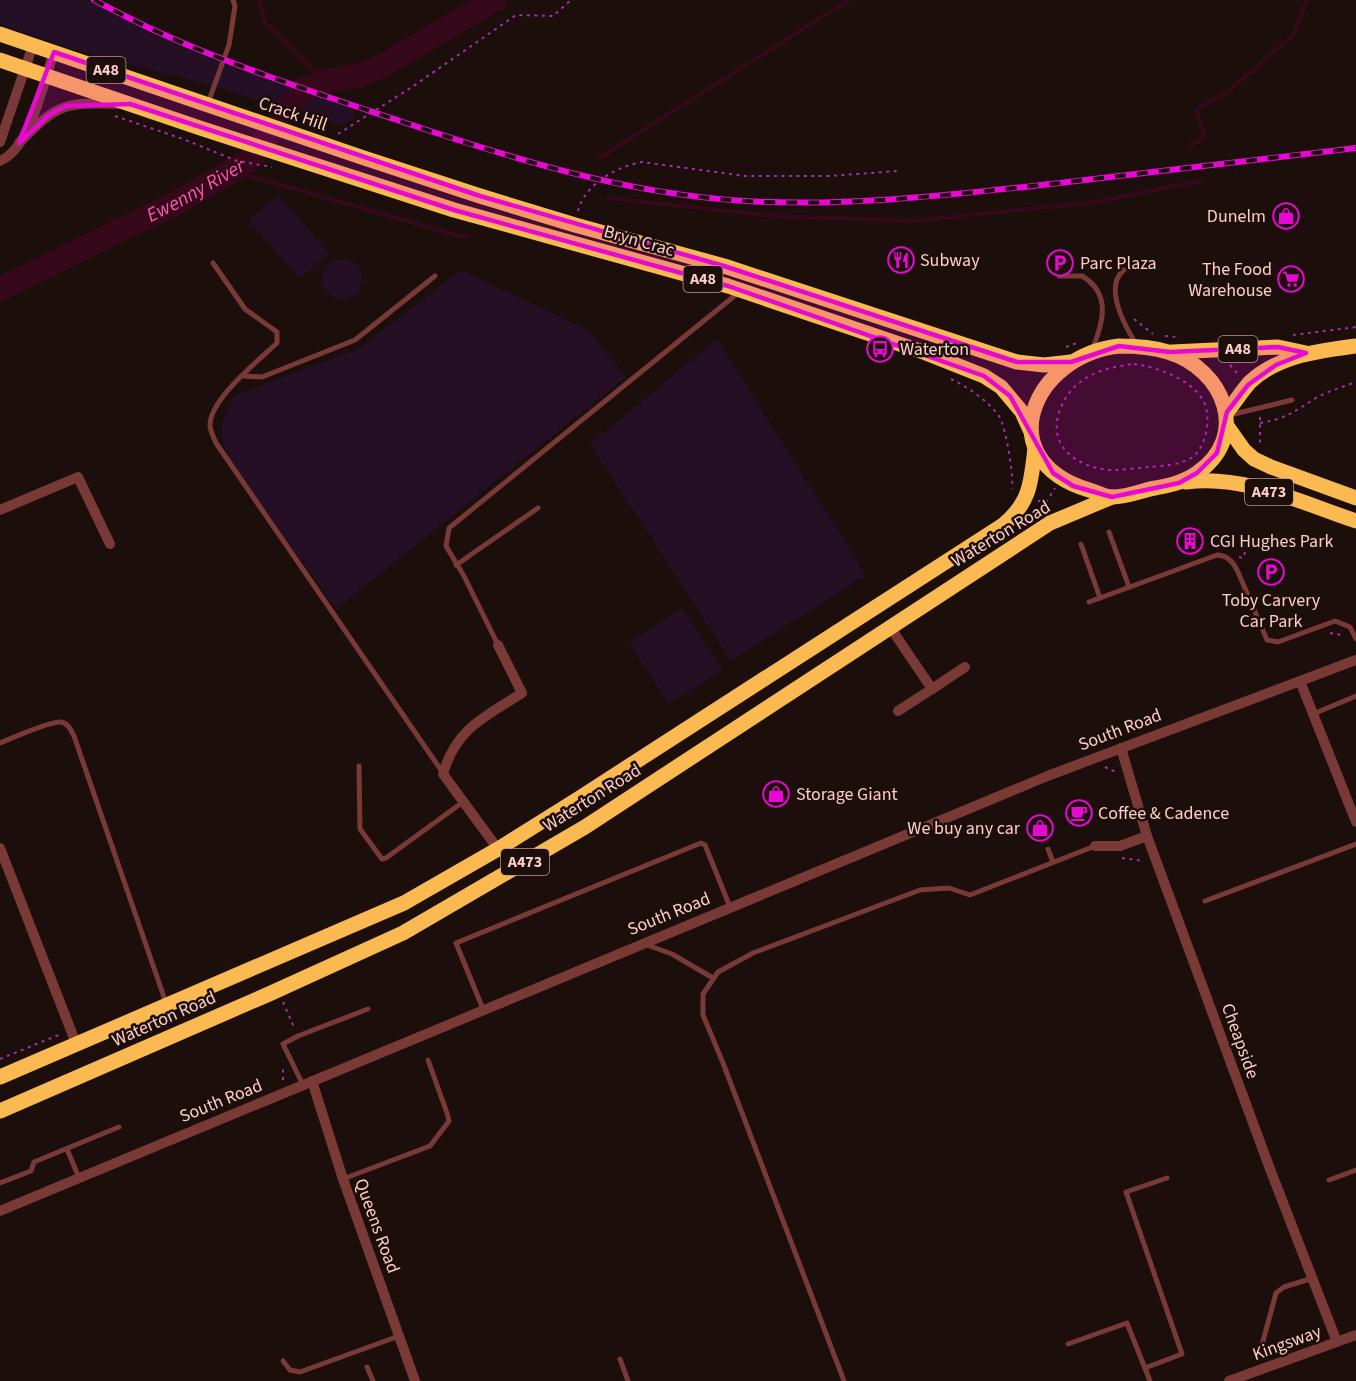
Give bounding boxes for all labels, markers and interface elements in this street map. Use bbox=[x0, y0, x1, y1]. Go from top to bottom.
road number: A48 bbox=[86, 57, 126, 83]
street label: Crack Hill bbox=[255, 91, 331, 137]
water label: Ewenny River bbox=[142, 152, 251, 229]
shop icon: Dunelm bbox=[1271, 201, 1301, 231]
place label: Dunelm bbox=[1207, 204, 1266, 229]
street label: Bryn Crac bbox=[601, 219, 677, 263]
restaurant icon: Subway bbox=[886, 245, 916, 275]
place label: Subway bbox=[920, 248, 980, 273]
parking icon: Parc Plaza bbox=[1045, 248, 1075, 278]
place label: Parc Plaza bbox=[1080, 251, 1157, 276]
place label: The Food Warehouse bbox=[1188, 257, 1272, 303]
supermarket icon: The Food Warehouse bbox=[1276, 264, 1306, 294]
road number: A48 bbox=[684, 266, 722, 292]
bus stop icon: Waterton bbox=[865, 334, 895, 364]
road number: A48 bbox=[1218, 336, 1258, 362]
place label: Waterton bbox=[900, 337, 969, 362]
road number: A473 bbox=[1245, 479, 1293, 505]
street label: Waterton Road bbox=[947, 495, 1055, 573]
building icon: CGI Hughes Park bbox=[1175, 526, 1205, 556]
place label: CGI Hughes Park bbox=[1210, 529, 1333, 554]
parking icon: Toby Carvery Car Park bbox=[1256, 557, 1286, 587]
place label: Toby Carvery Car Park bbox=[1222, 588, 1321, 634]
street label: South Road bbox=[1075, 703, 1165, 757]
street label: Waterton Road bbox=[538, 758, 646, 838]
shop icon: Storage Giant bbox=[761, 779, 791, 809]
place label: Storage Giant bbox=[796, 782, 898, 807]
cafe icon: Coffee & Cadence bbox=[1064, 798, 1094, 828]
place label: Coffee & Cadence bbox=[1098, 801, 1229, 826]
shop icon: We buy any car bbox=[1025, 813, 1055, 843]
place label: We buy any car bbox=[907, 816, 1021, 841]
road number: A473 bbox=[501, 849, 549, 875]
street label: South Road bbox=[624, 886, 714, 942]
street label: Waterton Road bbox=[108, 985, 220, 1053]
street label: Cheapside bbox=[1215, 1000, 1265, 1082]
street label: South Road bbox=[176, 1073, 266, 1129]
street label: Queens Road bbox=[348, 1175, 406, 1277]
street label: Kingsway bbox=[1249, 1319, 1325, 1367]

